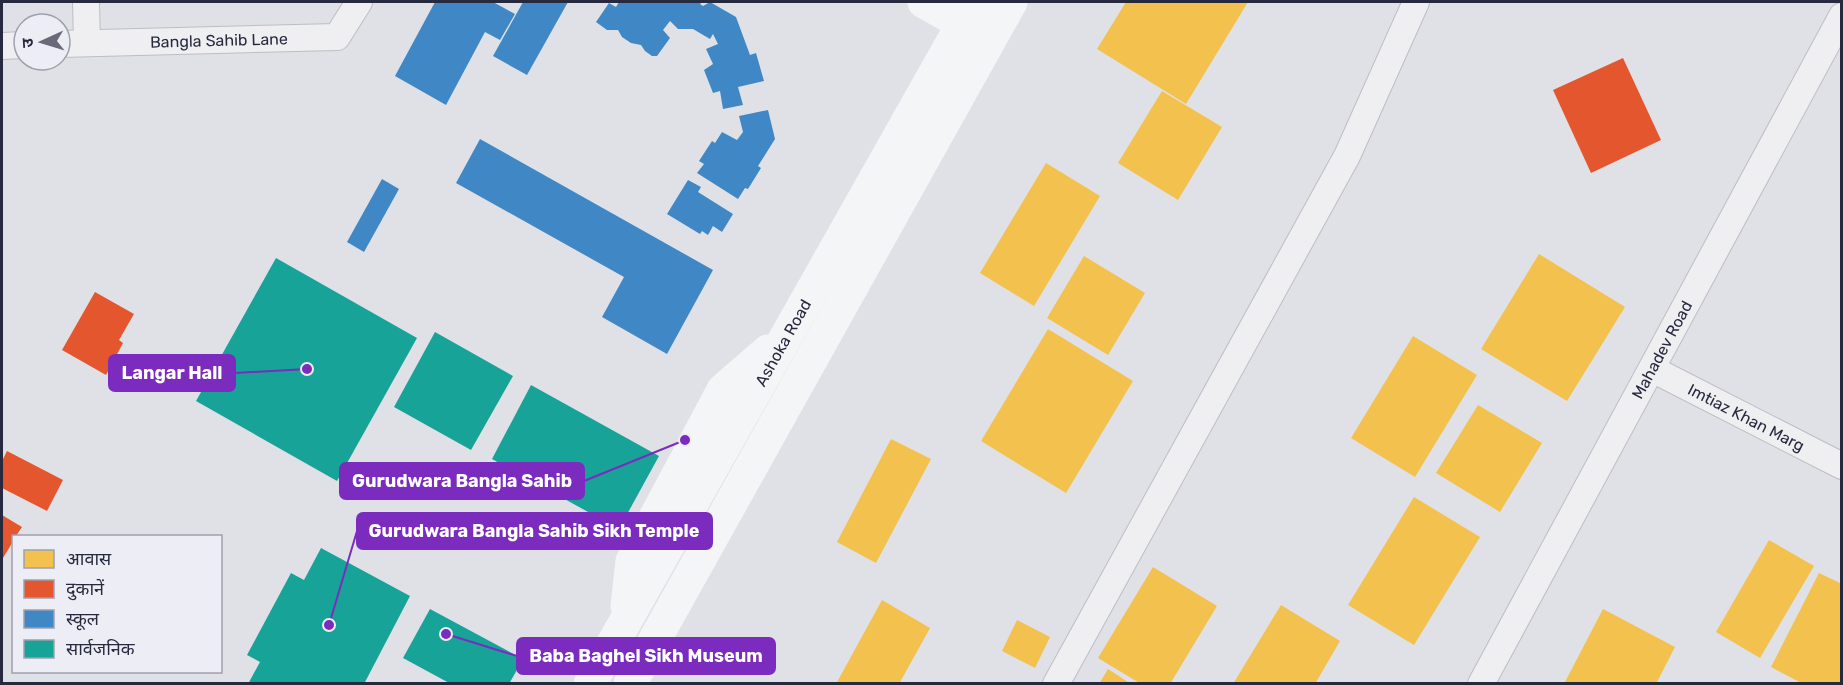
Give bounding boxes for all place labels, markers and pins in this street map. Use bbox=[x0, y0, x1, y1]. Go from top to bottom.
callout: Langar Hall bbox=[109, 355, 235, 391]
callout: Gurudwara Bangla Sahib bbox=[340, 463, 584, 499]
callout: Gurudwara Bangla Sahib Sikh Temple bbox=[357, 513, 712, 549]
callout: Baba Baghel Sikh Museum bbox=[517, 638, 775, 674]

